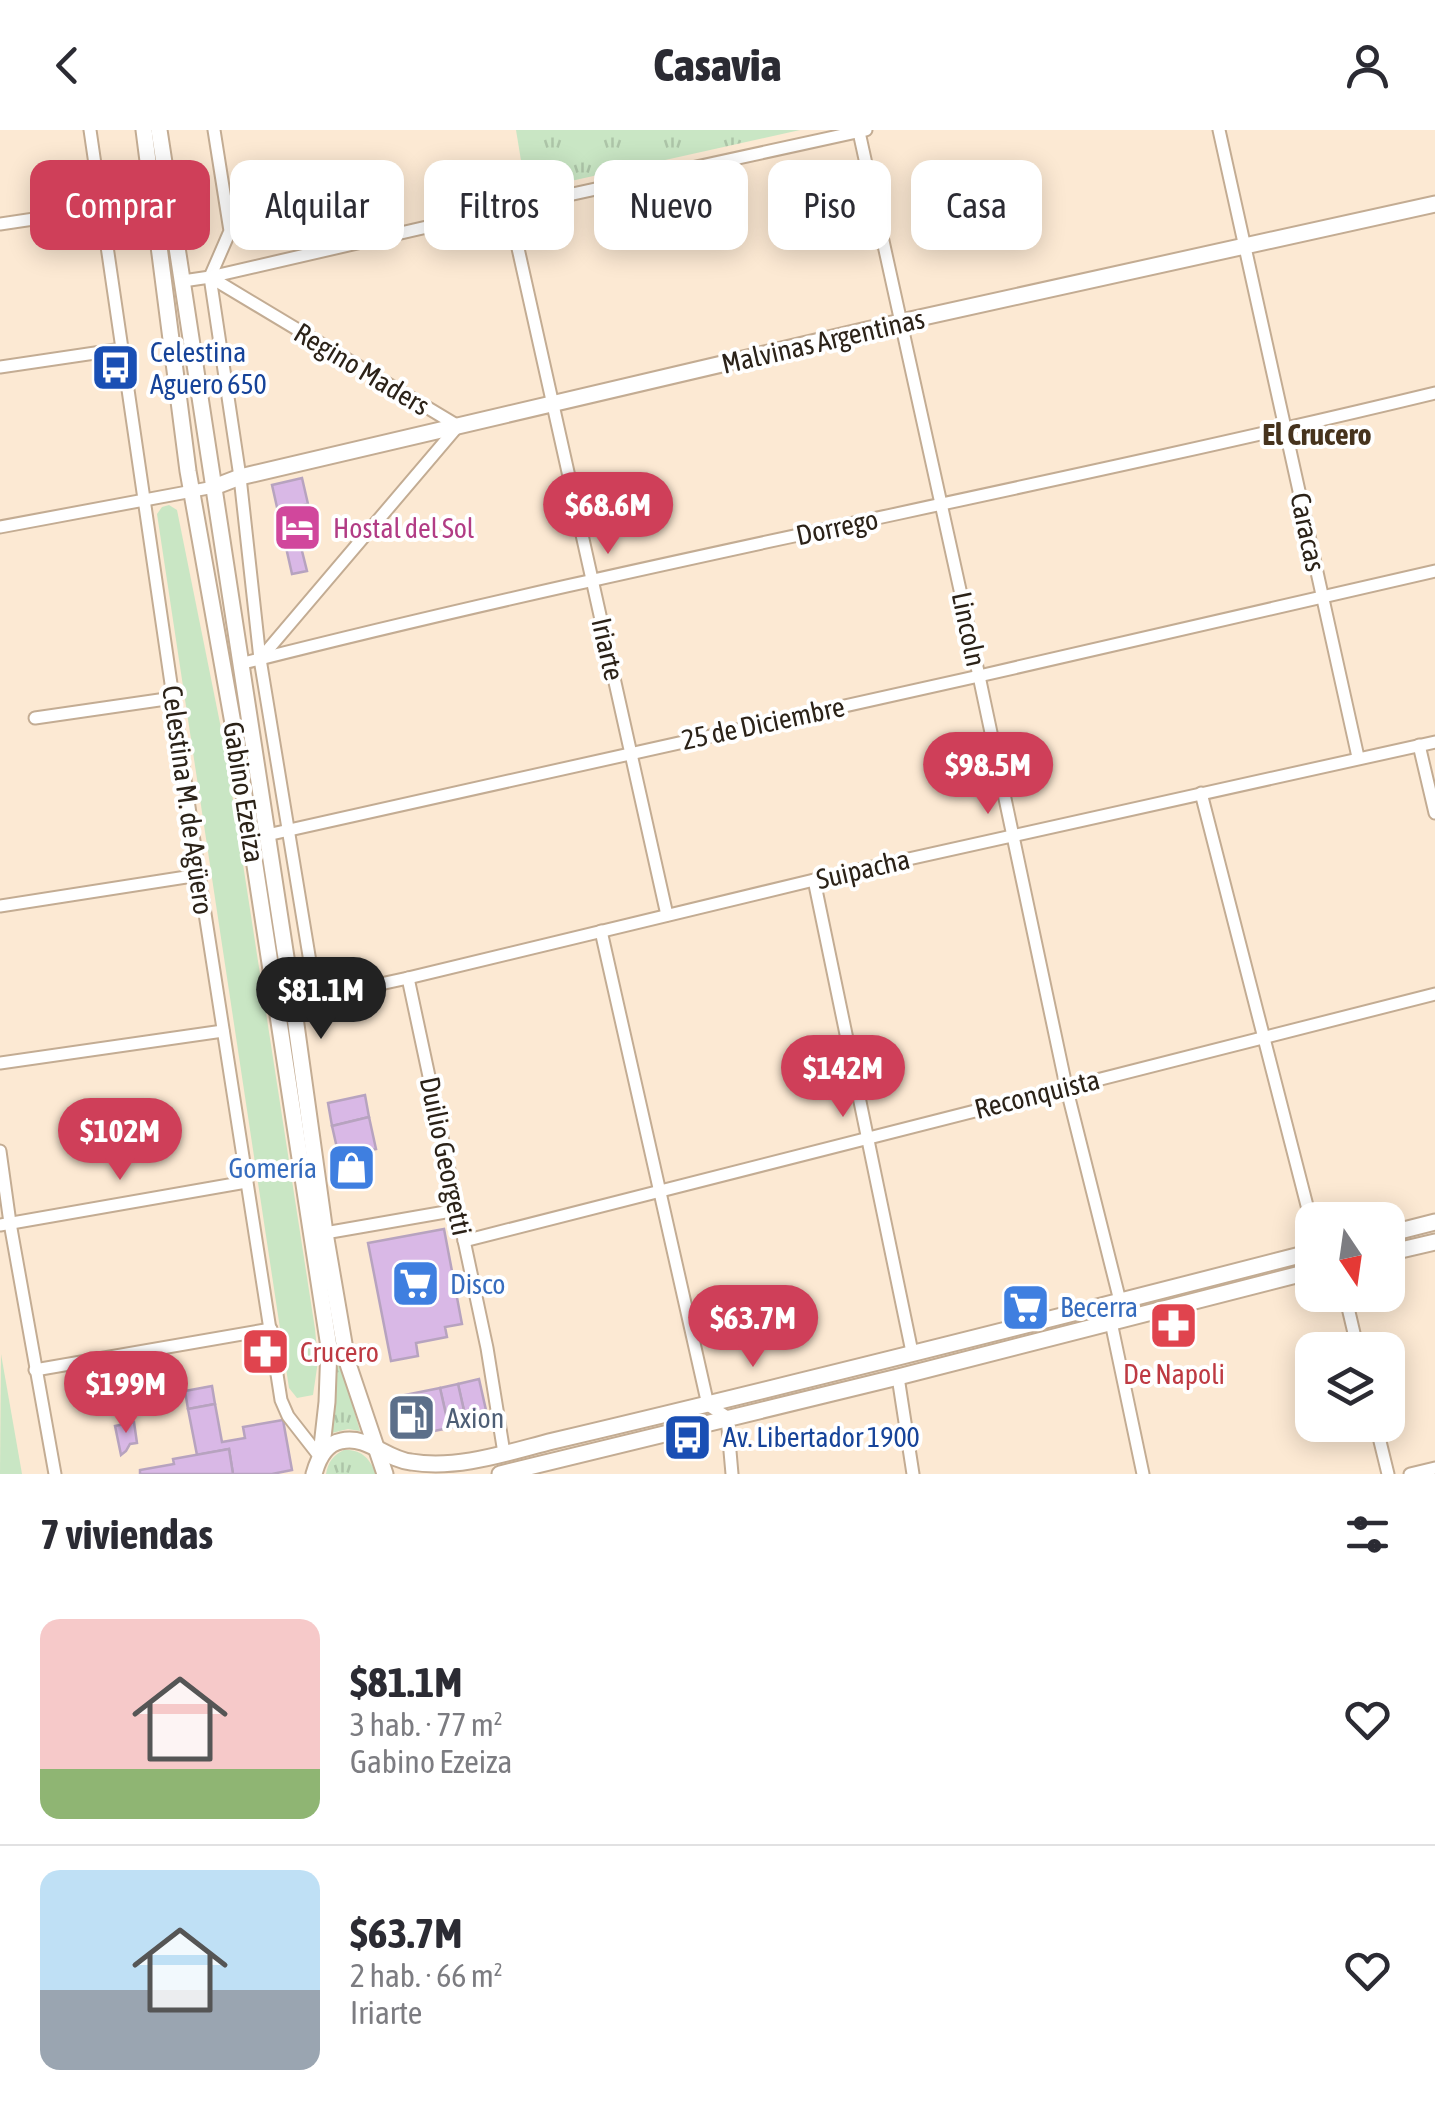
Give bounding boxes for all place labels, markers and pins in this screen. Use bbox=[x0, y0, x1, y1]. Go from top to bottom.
place label: Celestina Aguero 650 bbox=[150, 336, 267, 400]
bus stop icon: Celestina Aguero 650 bbox=[89, 342, 141, 394]
pin: $68.6M bbox=[527, 472, 689, 557]
hotel icon: Hostal del Sol bbox=[272, 502, 324, 554]
place label: Hostal del Sol bbox=[333, 512, 475, 544]
pin: $98.5M bbox=[907, 732, 1069, 817]
pin: $81.1M bbox=[240, 957, 402, 1042]
pin: $142M bbox=[773, 1035, 913, 1120]
pin: $102M bbox=[50, 1098, 190, 1183]
shop icon: Gomería bbox=[326, 1142, 378, 1194]
place label: Gomería bbox=[228, 1152, 317, 1184]
supermarket icon: Disco bbox=[389, 1258, 441, 1310]
place label: Disco bbox=[450, 1268, 506, 1300]
supermarket icon: Becerra bbox=[999, 1281, 1051, 1333]
pin: $63.7M bbox=[672, 1285, 834, 1370]
place label: Becerra bbox=[1060, 1291, 1138, 1323]
pharmacy icon: De Napoli bbox=[1148, 1300, 1200, 1352]
pharmacy icon: Crucero bbox=[239, 1326, 291, 1378]
place label: Crucero bbox=[300, 1336, 379, 1368]
pin: $199M bbox=[56, 1351, 196, 1436]
place label: De Napoli bbox=[1123, 1358, 1225, 1390]
fuel station icon: Axion bbox=[385, 1392, 437, 1444]
place label: Axion bbox=[446, 1402, 504, 1434]
bus stop icon: Av. Libertador 1900 bbox=[662, 1411, 714, 1463]
place label: Av. Libertador 1900 bbox=[723, 1421, 920, 1453]

